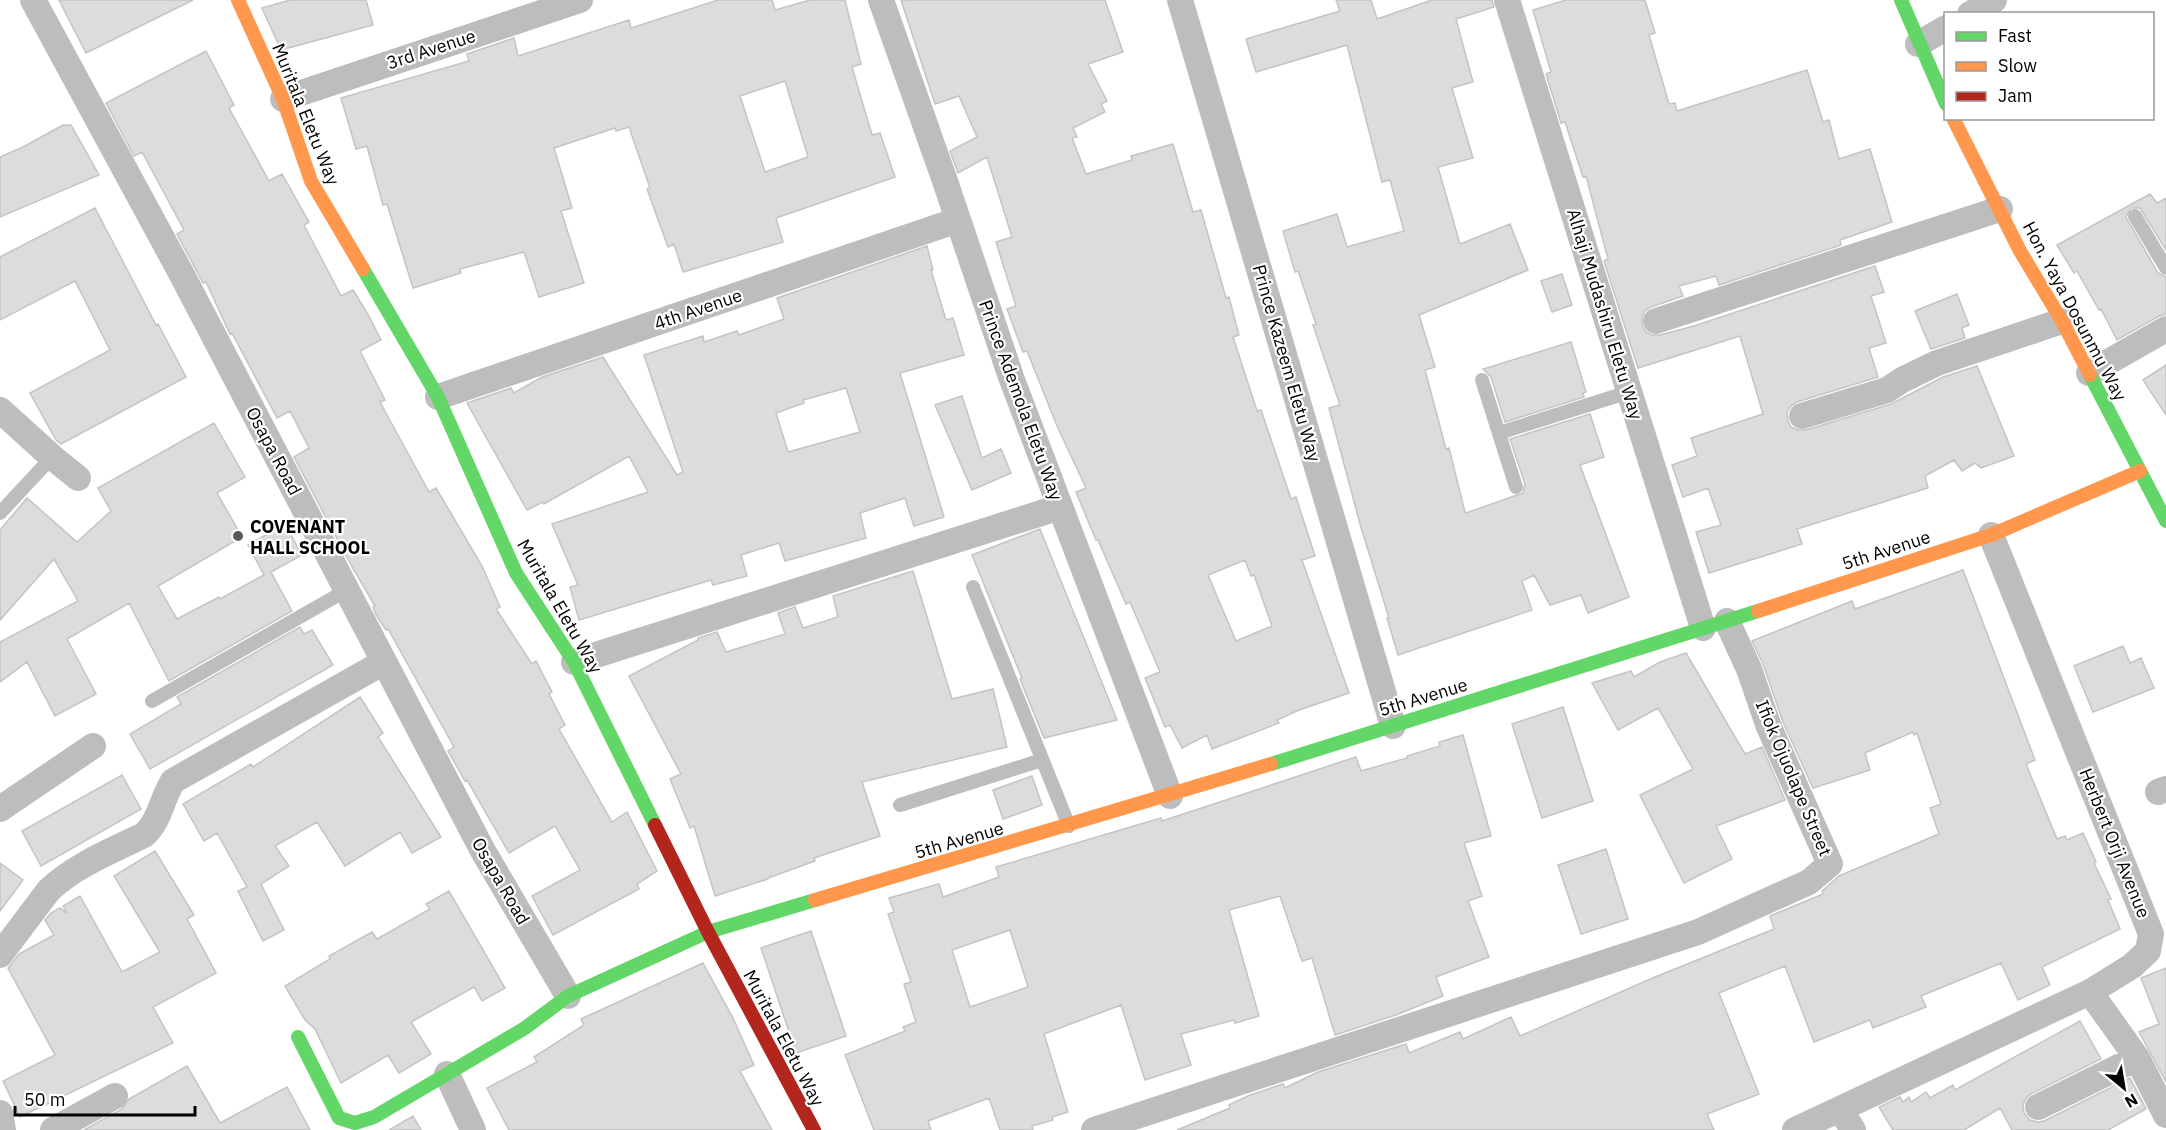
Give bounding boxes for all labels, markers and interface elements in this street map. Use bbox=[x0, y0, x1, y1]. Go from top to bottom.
legend bbox=[1944, 12, 2154, 120]
street label: 3rd Avenue bbox=[384, 24, 478, 74]
text: Fast bbox=[1998, 24, 2032, 47]
street label: Muritala Eletu Way bbox=[267, 40, 345, 188]
text: Slow bbox=[1998, 54, 2037, 77]
text: Jam bbox=[1998, 84, 2033, 107]
street label: Alhaji Mudashiru Eletu Way bbox=[1562, 206, 1648, 422]
street label: Hon. Yaya Dosunmu Way bbox=[2018, 217, 2132, 405]
street label: Prince Kazeem Eletu Way bbox=[1248, 262, 1326, 464]
street label: 4th Avenue bbox=[651, 283, 745, 335]
street label: Prince Ademola Eletu Way bbox=[974, 296, 1068, 504]
street label: Osapa Road bbox=[241, 403, 307, 499]
place label: COVENANT HALL SCHOOL bbox=[250, 515, 370, 559]
street label: 5th Avenue bbox=[1839, 525, 1933, 575]
marker: COVENANT HALL SCHOOL bbox=[231, 529, 245, 543]
street label: Muritala Eletu Way bbox=[512, 535, 608, 677]
street label: 5th Avenue bbox=[1376, 673, 1470, 721]
street label: Ifiok Ojuolape Street bbox=[1751, 697, 1837, 859]
street label: Herbert Orji Avenue bbox=[2074, 765, 2156, 921]
street label: 5th Avenue bbox=[912, 816, 1006, 864]
street label: Osapa Road bbox=[467, 833, 535, 929]
street label: Muritala Eletu Way bbox=[738, 966, 830, 1110]
north arrow bbox=[2094, 1058, 2154, 1118]
scale bar bbox=[15, 1079, 195, 1117]
text: 50 m bbox=[24, 1088, 66, 1111]
text: N bbox=[2121, 1089, 2142, 1113]

